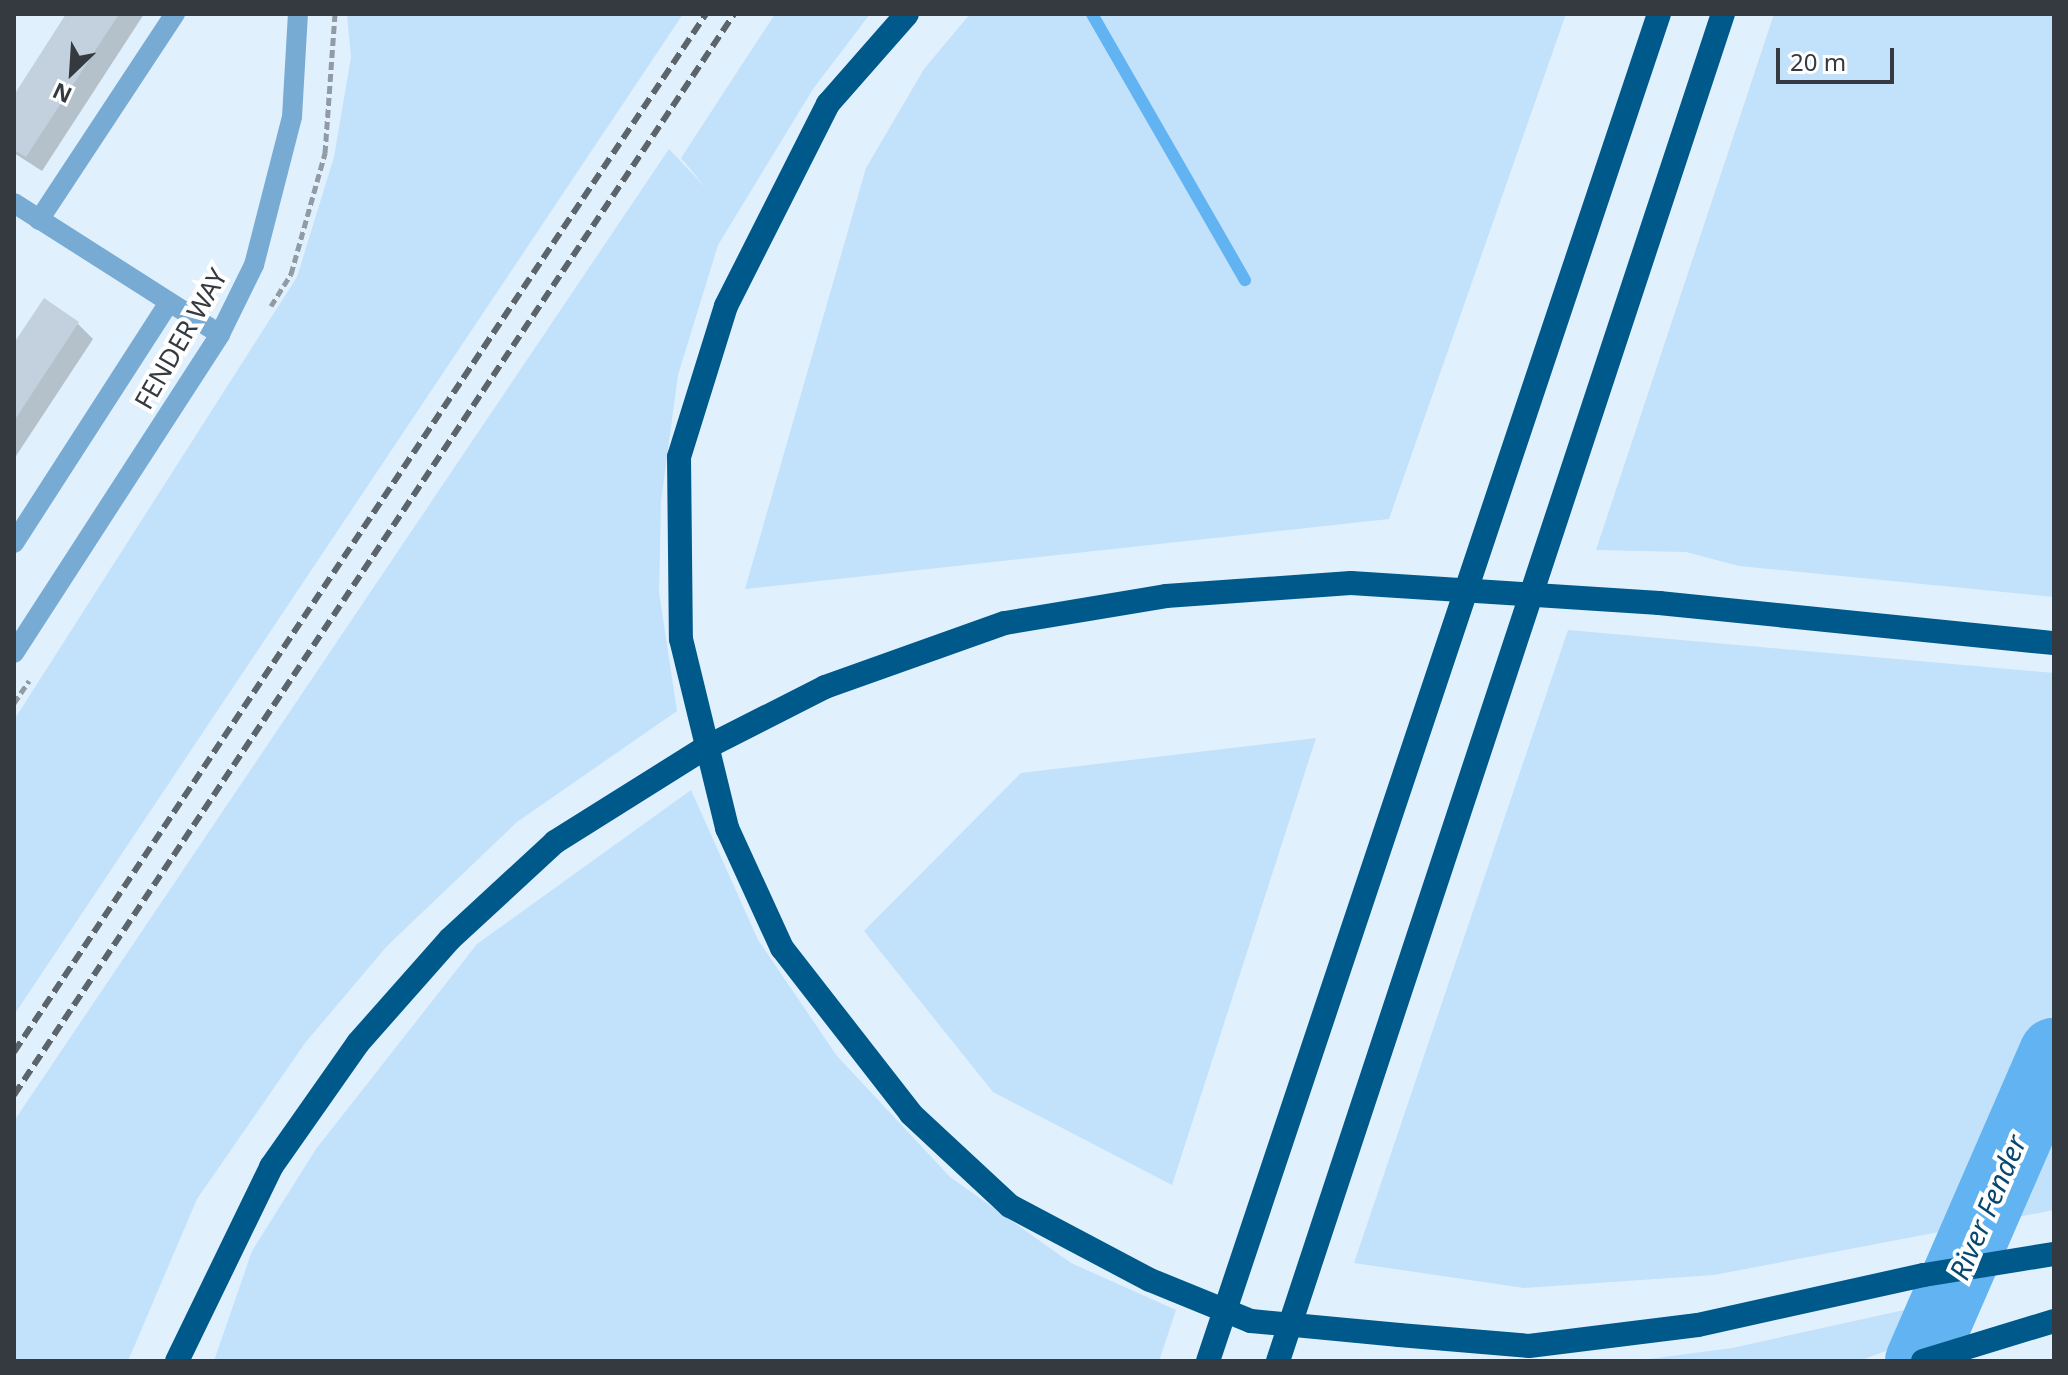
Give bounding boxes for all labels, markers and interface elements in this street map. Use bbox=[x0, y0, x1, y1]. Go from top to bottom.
north arrow bbox=[32, 32, 112, 112]
scale bar bbox=[1780, 32, 1898, 82]
text: 20 m bbox=[1790, 45, 1846, 78]
text: N bbox=[47, 76, 76, 111]
street label: FENDER WAY bbox=[128, 263, 234, 415]
water label: River Fender bbox=[1942, 1130, 2032, 1284]

